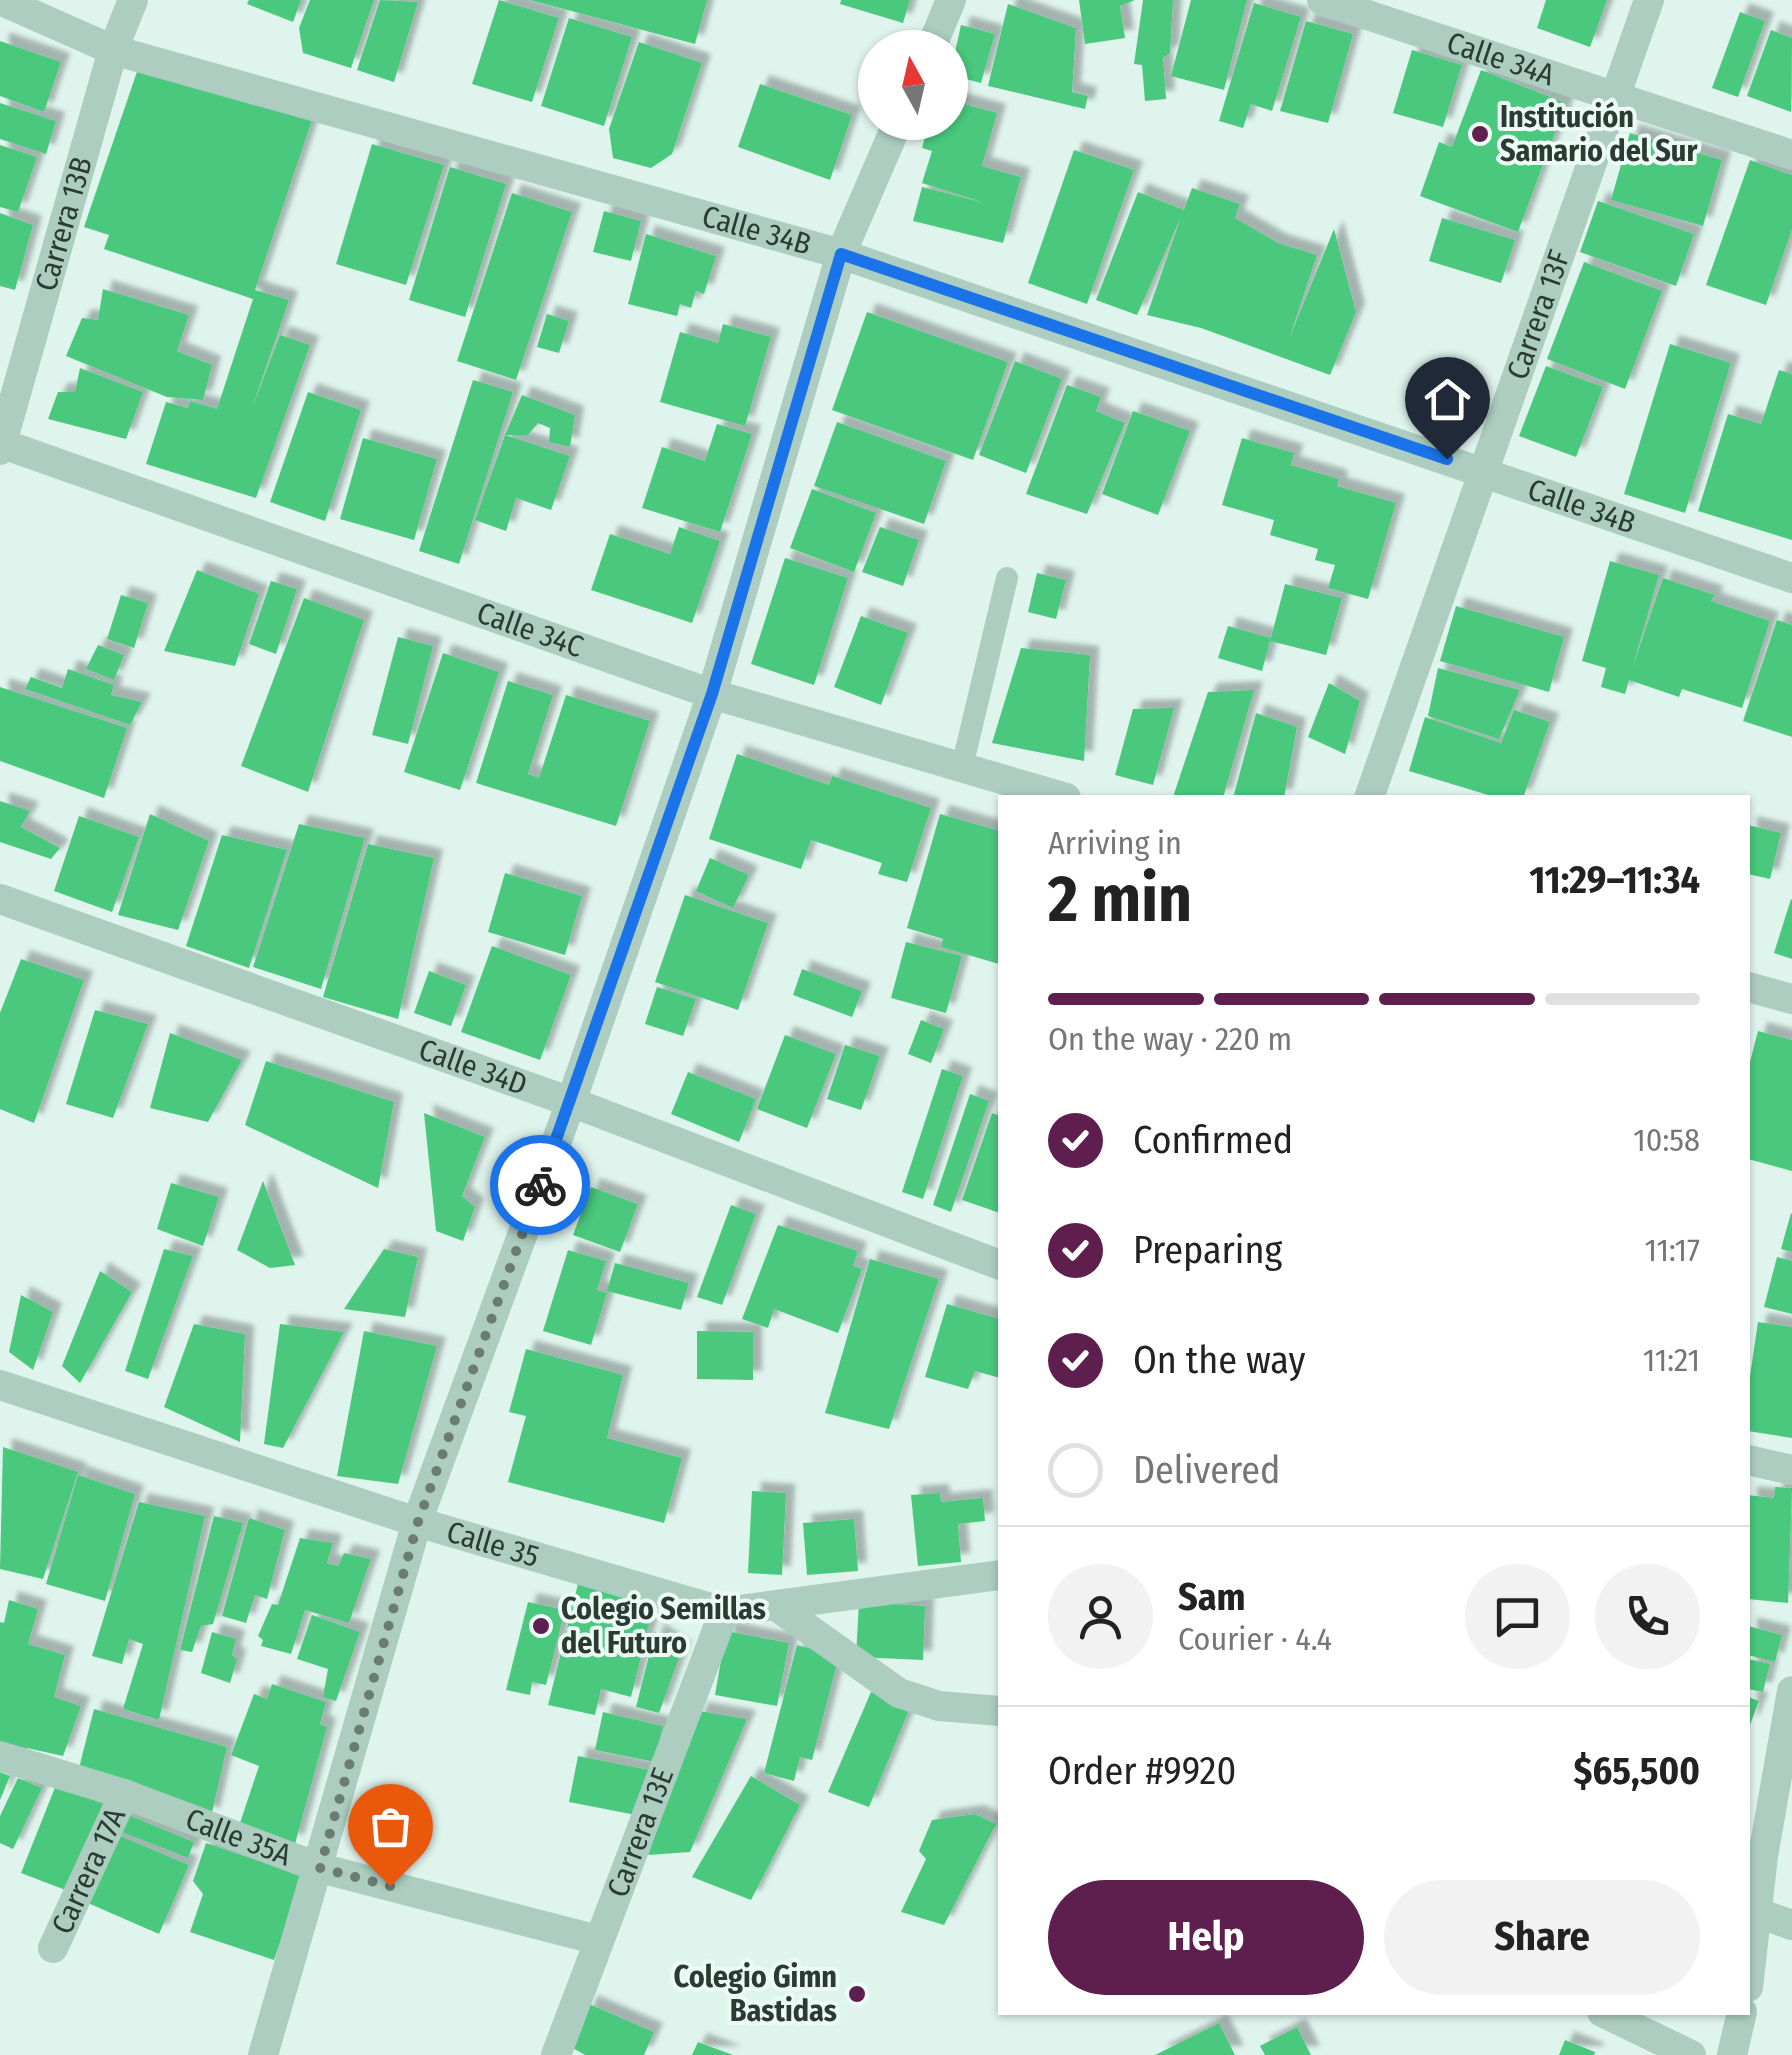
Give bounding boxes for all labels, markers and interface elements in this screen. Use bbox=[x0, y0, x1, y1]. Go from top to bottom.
street label: Calle 34A bbox=[1442, 24, 1559, 93]
north arrow bbox=[858, 30, 968, 140]
map controls bbox=[858, 30, 968, 140]
place label: Institución Samario del Sur bbox=[1500, 99, 1698, 169]
marker: Institución Samario del Sur bbox=[1469, 123, 1491, 145]
street label: Carrera 13B bbox=[28, 153, 100, 295]
street label: Calle 34B bbox=[698, 198, 815, 263]
street label: Carrera 13F bbox=[1499, 246, 1578, 384]
pin bbox=[1405, 357, 1490, 460]
icon: home bbox=[1420, 372, 1475, 427]
street label: Calle 34B bbox=[1523, 471, 1640, 541]
street label: Calle 34C bbox=[472, 595, 588, 665]
text: Arriving in bbox=[1048, 824, 1182, 862]
text: 11:29–11:34 bbox=[1529, 857, 1700, 903]
text: 2 min bbox=[1048, 860, 1192, 938]
text: On the way · 220 m bbox=[1048, 1020, 1292, 1058]
street label: Calle 34D bbox=[414, 1031, 532, 1103]
icon: check bbox=[1048, 1113, 1103, 1168]
text: Confirmed bbox=[1133, 1117, 1293, 1163]
text: 10:58 bbox=[1633, 1121, 1700, 1159]
courier bbox=[490, 1135, 590, 1235]
icon: bike bbox=[513, 1158, 568, 1213]
icon: check bbox=[1048, 1223, 1103, 1278]
text: Preparing bbox=[1133, 1227, 1282, 1273]
text: 11:17 bbox=[1645, 1231, 1700, 1269]
icon: check bbox=[1048, 1333, 1103, 1388]
text: On the way bbox=[1133, 1337, 1305, 1383]
text: 11:21 bbox=[1643, 1341, 1700, 1379]
text: Delivered bbox=[1133, 1447, 1280, 1493]
street label: Calle 35 bbox=[443, 1514, 543, 1575]
button: person bbox=[1048, 1564, 1153, 1669]
button: chat bbox=[1465, 1564, 1570, 1669]
button: phone bbox=[1595, 1564, 1700, 1669]
text: Sam bbox=[1178, 1574, 1246, 1620]
place label: Colegio Semillas del Futuro bbox=[561, 1591, 766, 1661]
marker: Colegio Semillas del Futuro bbox=[530, 1615, 552, 1637]
text: Courier · 4.4 bbox=[1178, 1620, 1332, 1658]
text: Order #9920 bbox=[1048, 1748, 1236, 1794]
text: $65,500 bbox=[1574, 1748, 1700, 1794]
street label: Carrera 13E bbox=[600, 1763, 681, 1902]
pin bbox=[348, 1784, 433, 1887]
icon: bag bbox=[363, 1799, 418, 1854]
street label: Calle 35A bbox=[181, 1801, 296, 1874]
street label: Carrera 17A bbox=[44, 1802, 133, 1939]
button: Help bbox=[1048, 1880, 1364, 1995]
button: Share bbox=[1384, 1880, 1700, 1995]
place label: Colegio Gimn Bastidas bbox=[674, 1959, 837, 2029]
marker: Colegio Gimn Bastidas bbox=[846, 1983, 868, 2005]

